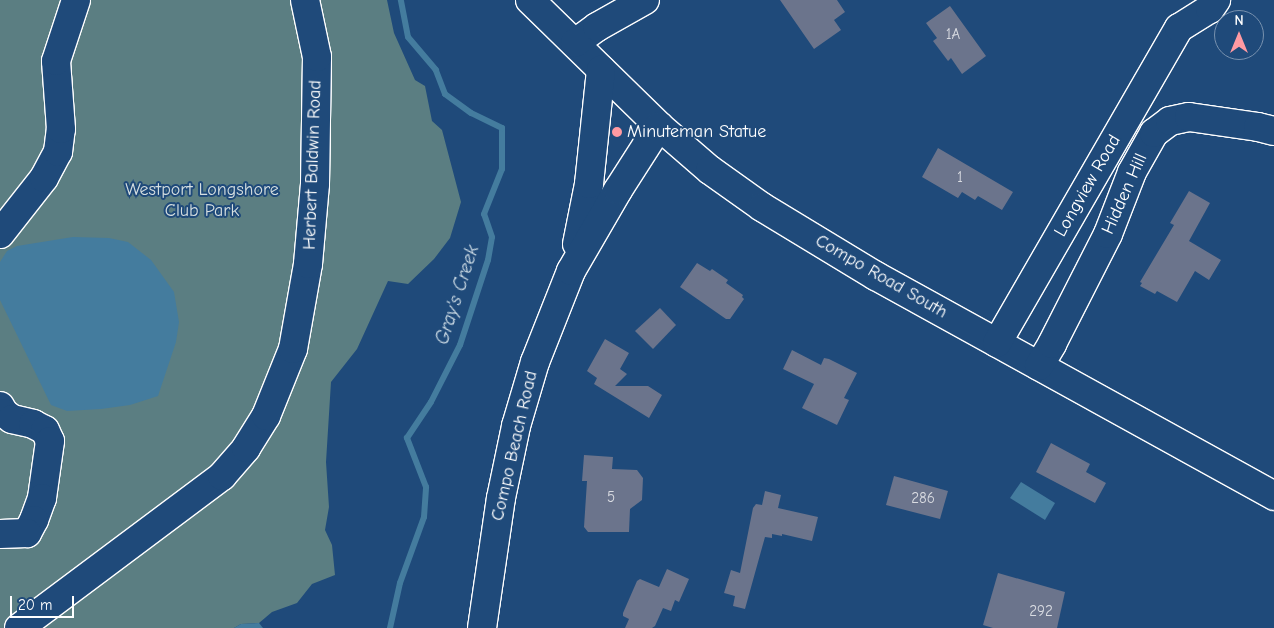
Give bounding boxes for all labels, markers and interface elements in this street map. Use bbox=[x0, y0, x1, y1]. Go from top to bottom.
north arrow bbox=[1214, 10, 1264, 60]
text: N bbox=[1234, 12, 1244, 29]
house number: 1A bbox=[946, 26, 960, 44]
street label: Herbert Baldwin Road bbox=[299, 80, 327, 250]
place label: Minuteman Statue bbox=[627, 121, 766, 143]
marker: Minuteman Statue bbox=[611, 126, 623, 138]
street label: Longview Road bbox=[1050, 131, 1126, 241]
street label: Hidden Hill bbox=[1098, 150, 1152, 238]
house number: 1 bbox=[957, 169, 963, 187]
park label: Westport Longshore Club Park bbox=[125, 180, 279, 222]
street label: Compo Road South bbox=[811, 230, 951, 324]
water label: Gray's Creek bbox=[431, 242, 485, 348]
street label: Compo Beach Road bbox=[487, 369, 543, 523]
house number: 5 bbox=[607, 489, 615, 507]
house number: 286 bbox=[911, 490, 935, 508]
scale bar bbox=[12, 586, 76, 618]
text: 20 m bbox=[18, 596, 52, 614]
house number: 292 bbox=[1029, 603, 1053, 621]

